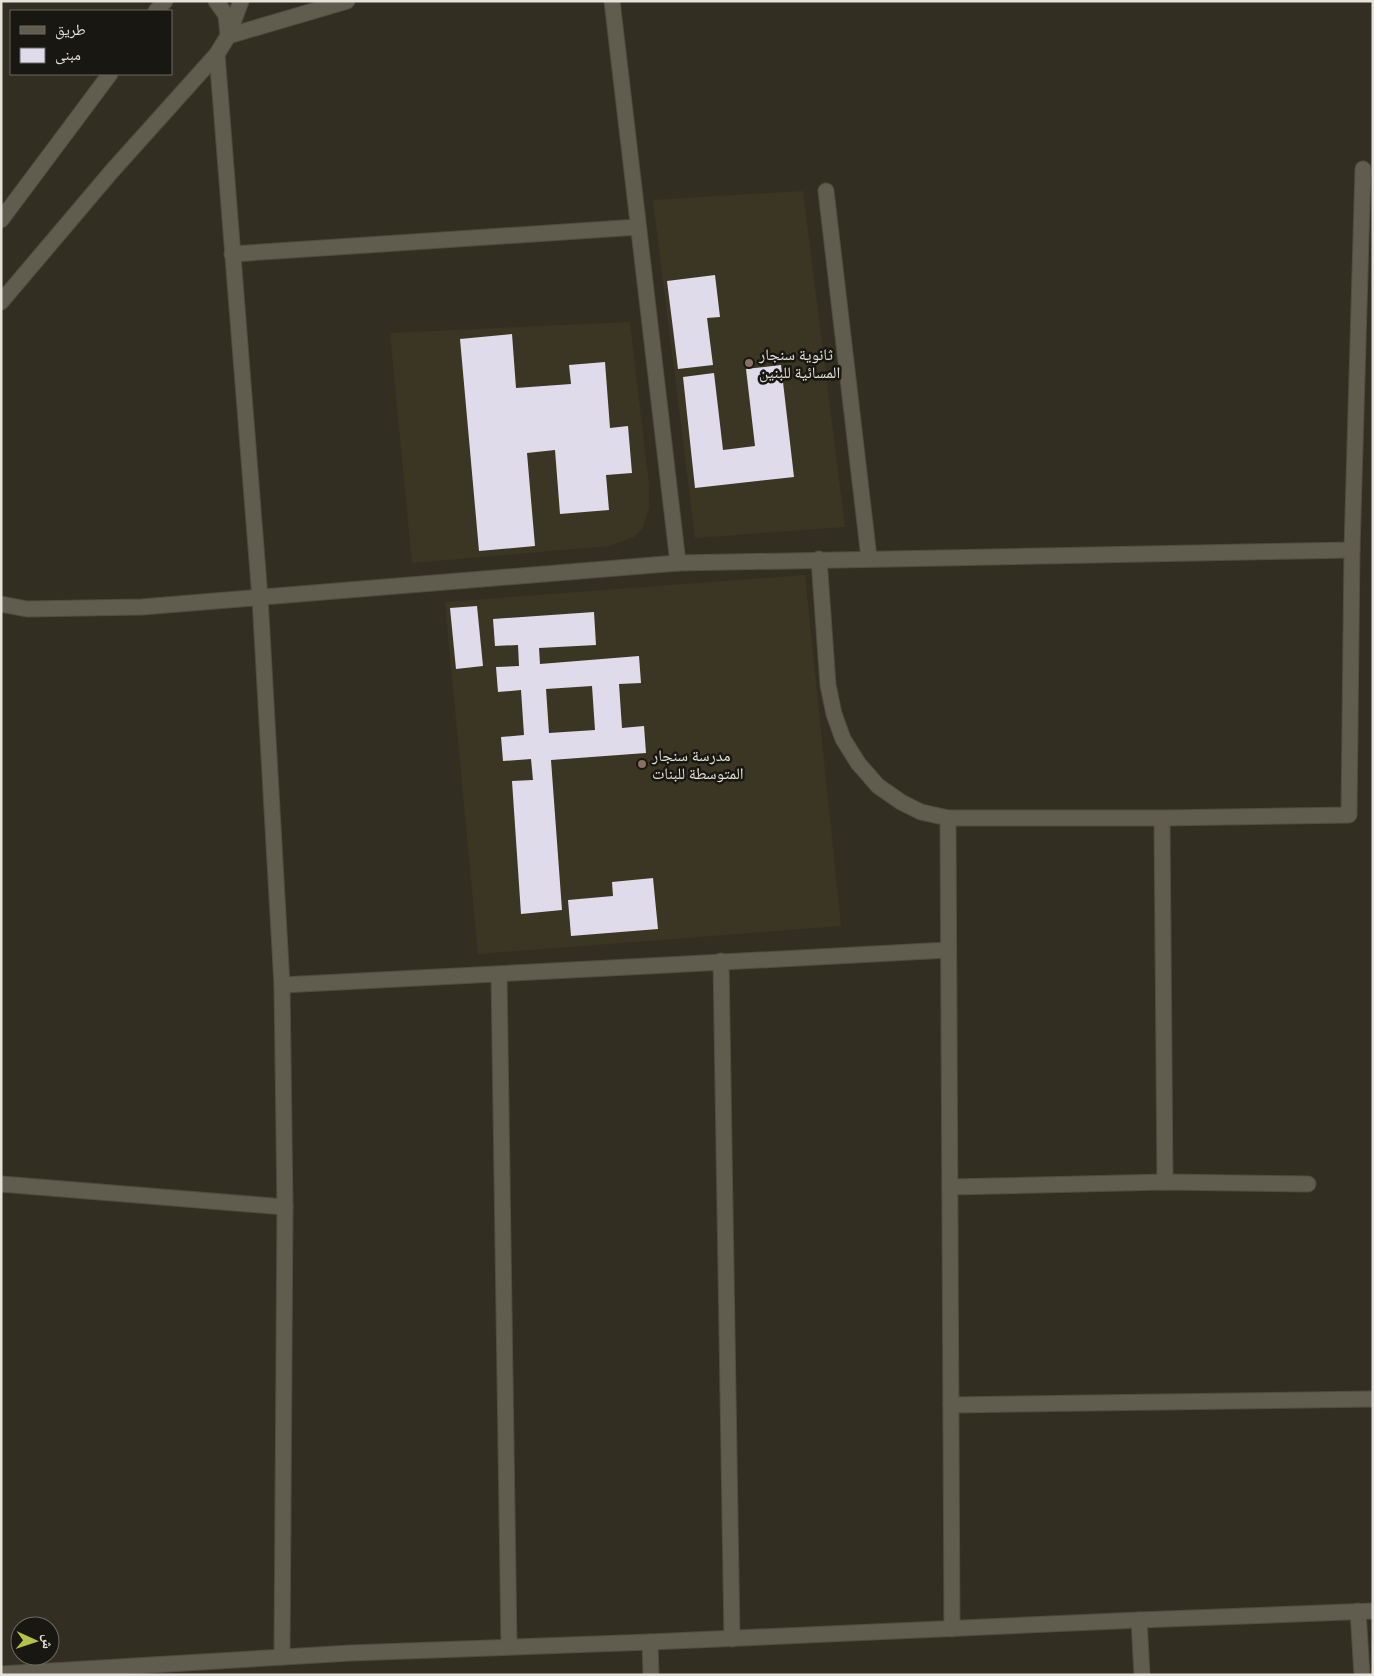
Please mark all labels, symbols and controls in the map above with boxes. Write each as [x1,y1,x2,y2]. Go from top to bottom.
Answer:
legend [10,10,172,75]
text: طريق [55,21,86,40]
text: مبنى [55,46,81,65]
place label: ثانوية سنجار المسائية للبنين [758,345,840,383]
marker: ثانوية سنجار المسائية للبنين [743,357,755,369]
place label: مدرسة سنجار المتوسطة للبنات [651,746,744,783]
marker: مدرسة سنجار المتوسطة للبنات [636,758,648,770]
north arrow [10,1616,60,1666]
text: ش [39,1634,56,1650]

